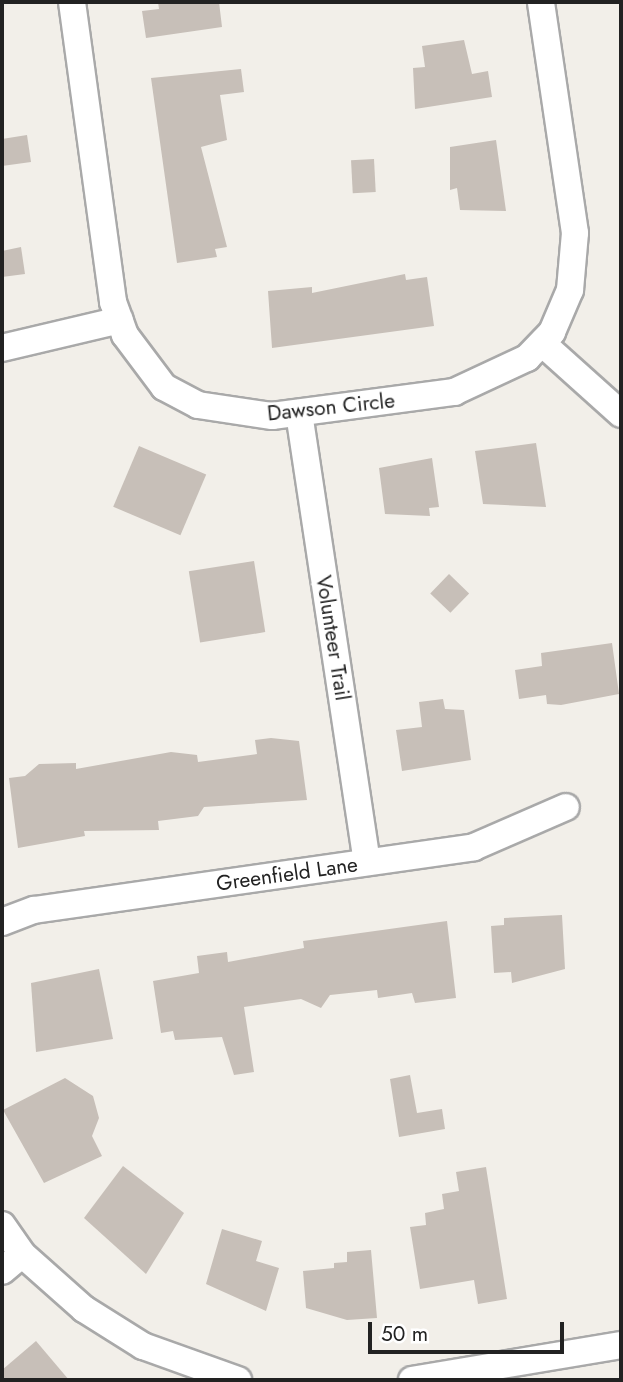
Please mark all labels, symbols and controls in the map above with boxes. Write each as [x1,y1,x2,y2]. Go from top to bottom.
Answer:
street label: Dawson Circle [266,388,396,426]
street label: Volunteer Trail [311,574,355,702]
street label: Greenfield Lane [215,852,359,896]
scale bar [371,1308,567,1352]
text: 50 m [381,1319,428,1349]

